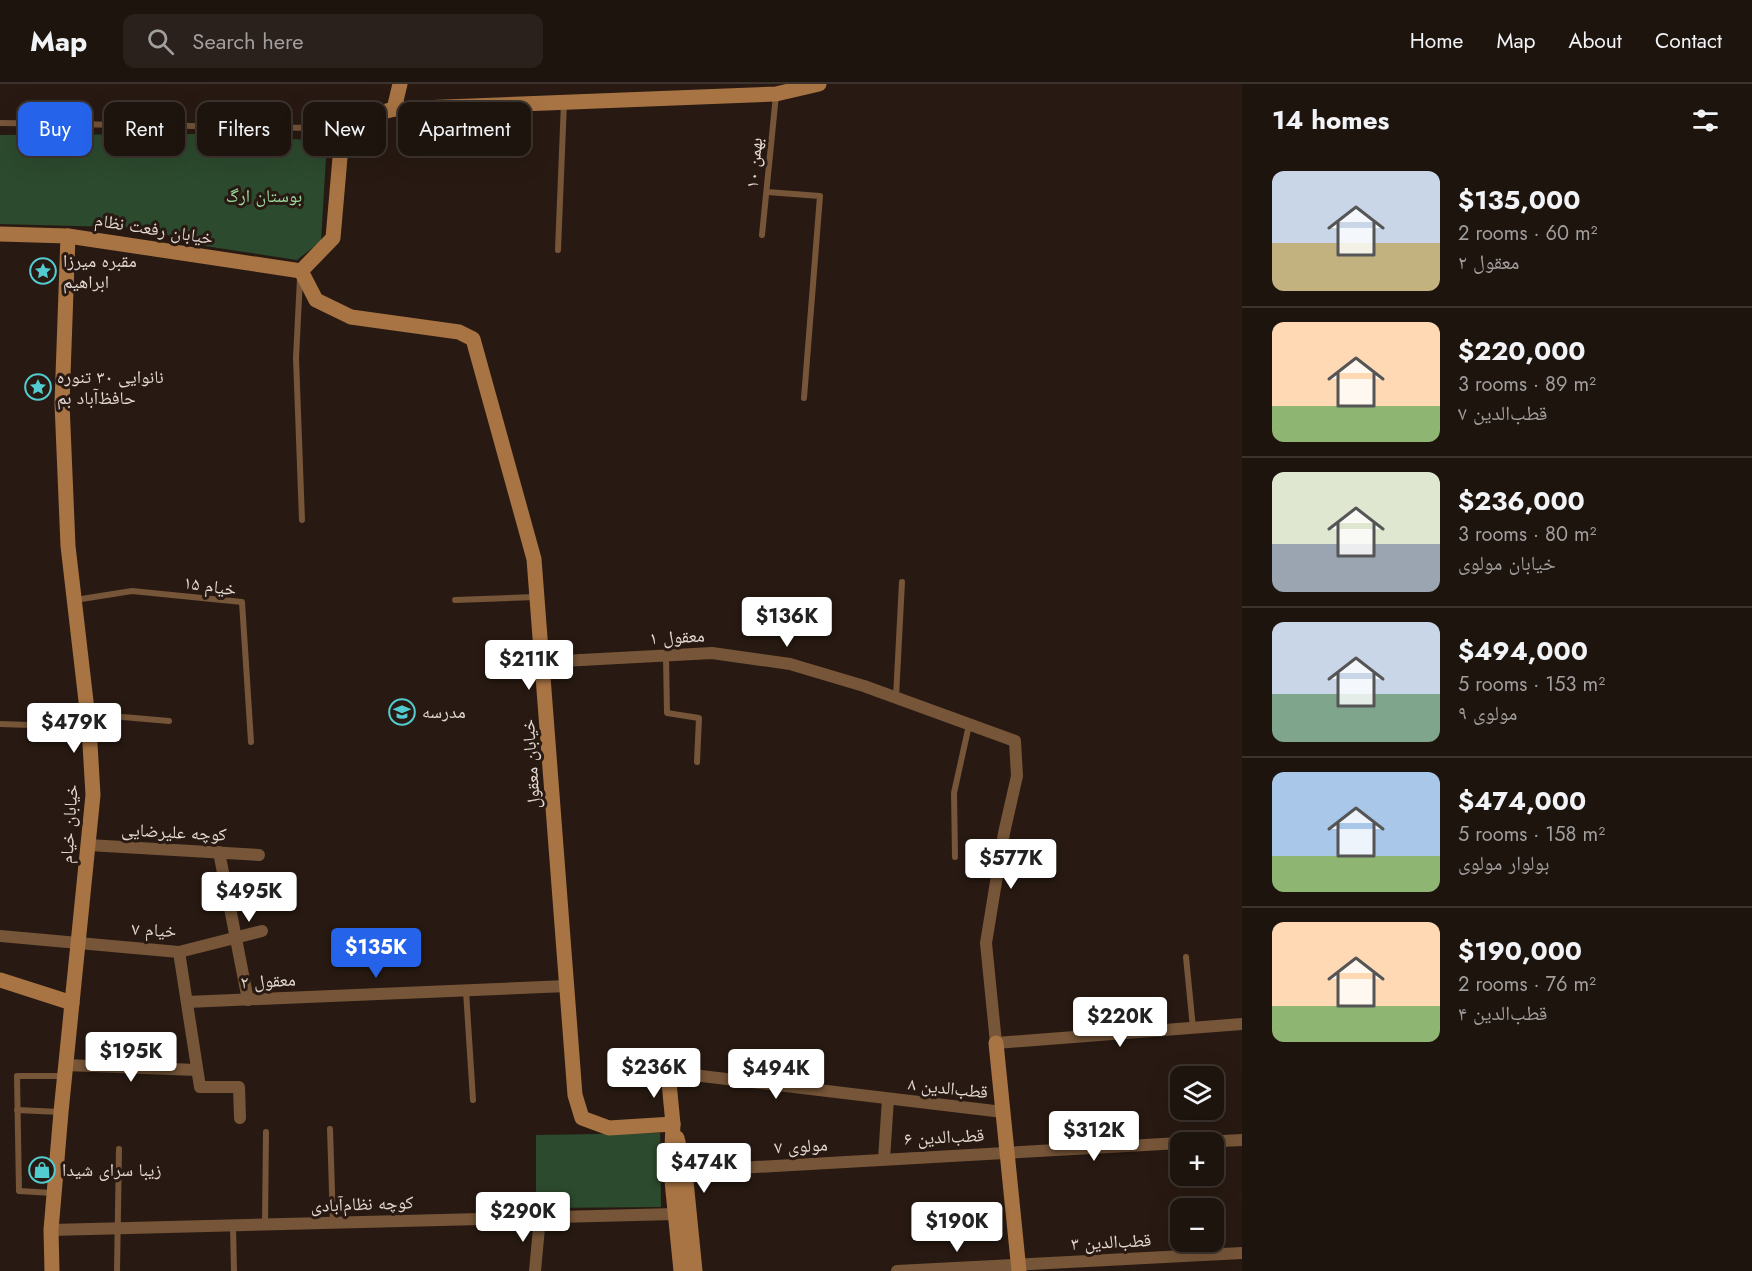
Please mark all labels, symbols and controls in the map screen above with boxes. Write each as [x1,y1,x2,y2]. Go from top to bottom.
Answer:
search box [123,14,543,68]
text: Map [30,21,87,62]
icon: search [144,25,177,58]
text: Search here [192,25,304,57]
text: Home [1410,26,1463,56]
text: Map [1496,26,1536,56]
text: About [1569,26,1622,56]
text: Contact [1655,26,1722,56]
text: 14 homes [1272,101,1389,139]
chip: Buy [18,102,92,156]
chip: Rent [104,102,185,156]
chip: Filters [197,102,291,156]
chip: New [303,102,386,156]
chip: Apartment [398,102,531,156]
icon: filters [1689,104,1722,137]
street label: بهمن ۱۰ [739,136,769,190]
text: $135,000 [1458,181,1580,219]
park label: بوستان ارگ [226,183,302,209]
icon: home [1320,195,1392,267]
street label: خیابان رفعت نظام [93,207,215,251]
text: 2 rooms · 60 m² [1458,219,1597,248]
place label: مقبره میرزا ابراهیم [63,248,137,295]
text: معقول ۲ [1458,248,1519,277]
place icon: مقبره میرزا ابراهیم [28,256,58,286]
text: $220,000 [1458,332,1586,370]
icon: home [1320,346,1392,418]
place label: نانوایی ۳۰ تنوره حافظ‌آباد بم [57,364,164,411]
text: 3 rooms · 89 m² [1458,370,1596,399]
place icon: نانوایی ۳۰ تنوره حافظ‌آباد بم [23,372,53,402]
text: قطب‌الدین ۷ [1458,399,1547,428]
text: $236,000 [1458,482,1585,520]
icon: home [1320,496,1392,568]
text: 3 rooms · 80 m² [1458,520,1596,549]
text: خیابان مولوی [1458,549,1556,578]
street label: خیام ۱۵ [182,569,238,603]
pin: $136K [745,597,829,648]
text: $136K [756,602,818,631]
street label: معقول ۱ [649,623,705,651]
text: $494,000 [1458,632,1588,670]
pin: $211K [487,640,571,691]
text: $211K [499,645,559,674]
icon: home [1320,646,1392,718]
text: 5 rooms · 153 m² [1458,670,1605,699]
school or university icon: مدرسه [387,697,417,727]
place label: مدرسه [422,699,466,725]
text: مولوی ۹ [1458,699,1517,728]
pin: $479K [32,703,116,754]
text: $479K [41,708,107,737]
street label: خیابان معقول [515,718,547,810]
text: $474,000 [1458,782,1586,820]
street label: خیابان خیام [53,784,85,864]
icon: home [1320,796,1392,868]
street label: کوچه علیرضایی [121,816,228,848]
text: 5 rooms · 158 m² [1458,820,1605,849]
pin: $577K [969,839,1053,890]
text: $577K [979,844,1043,873]
text: بولوار مولوی [1458,849,1549,878]
pin: $495K [207,872,291,923]
text: $495K [216,877,282,906]
street label: خیام ۷ [131,916,177,944]
pin: $135K [334,928,418,979]
text: $190,000 [1458,932,1582,970]
text: $135K [345,933,407,962]
icon: home [1320,946,1392,1018]
street label: معقول ۲ [240,967,296,995]
text: 2 rooms · 76 m² [1458,970,1596,999]
pin: $220K [1078,997,1162,1048]
text: قطب‌الدین ۴ [1458,999,1547,1028]
text: $220K [1087,1002,1153,1031]
pin: $195K [89,1032,173,1083]
text: $195K [100,1037,162,1066]
pin: $236K [612,1048,696,1099]
pin: $494K [734,1049,818,1100]
text: $236K [621,1053,687,1082]
text: $494K [742,1054,810,1083]
map controls [1170,1066,1224,1252]
button: layers [1170,1066,1224,1120]
street label: قطب‌الدین ۸ [907,1071,989,1105]
pin: $312K [1052,1111,1136,1162]
text: $312K [1063,1116,1125,1145]
street label: قطب‌الدین ۶ [903,1122,985,1152]
street label: مولوی ۷ [774,1132,828,1160]
button: + [1170,1132,1224,1186]
pin: $474K [662,1143,746,1194]
text: $474K [671,1148,737,1177]
shop icon: زیبا سرای شیدا [27,1155,57,1185]
place label: زیبا سرای شیدا [62,1157,161,1183]
street label: کوچه نظام‌آبادی [310,1189,414,1219]
pin: $290K [481,1192,565,1243]
text: $290K [490,1197,556,1226]
button: − [1170,1198,1224,1252]
pin: $190K [915,1202,999,1253]
text: $190K [925,1207,989,1236]
street label: قطب‌الدین ۳ [1070,1227,1152,1257]

